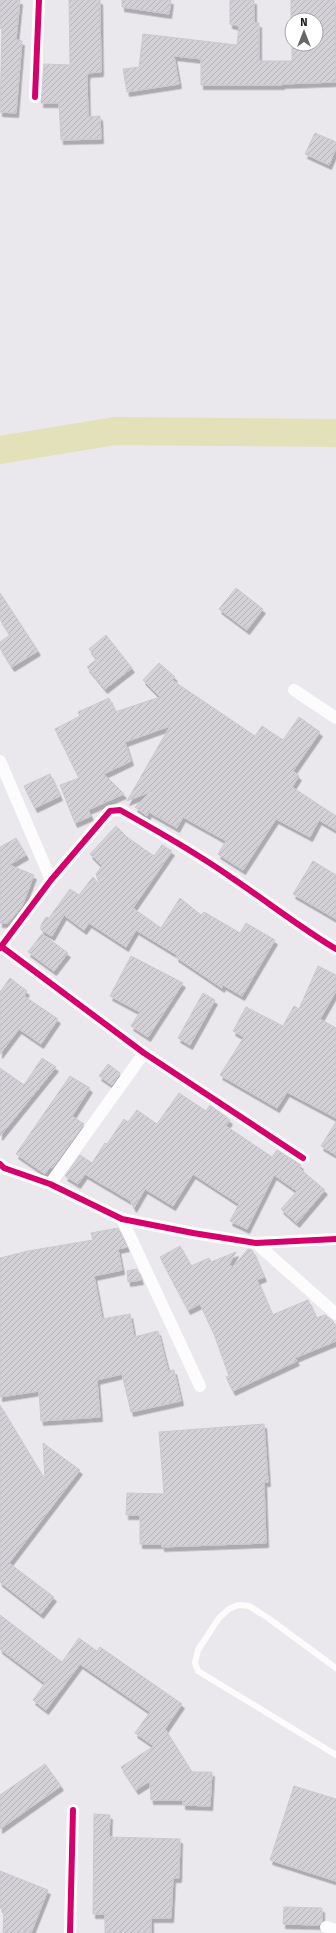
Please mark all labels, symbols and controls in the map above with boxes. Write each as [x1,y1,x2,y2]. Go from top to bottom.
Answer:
north arrow [284,12,324,52]
text: N [300,16,308,29]

